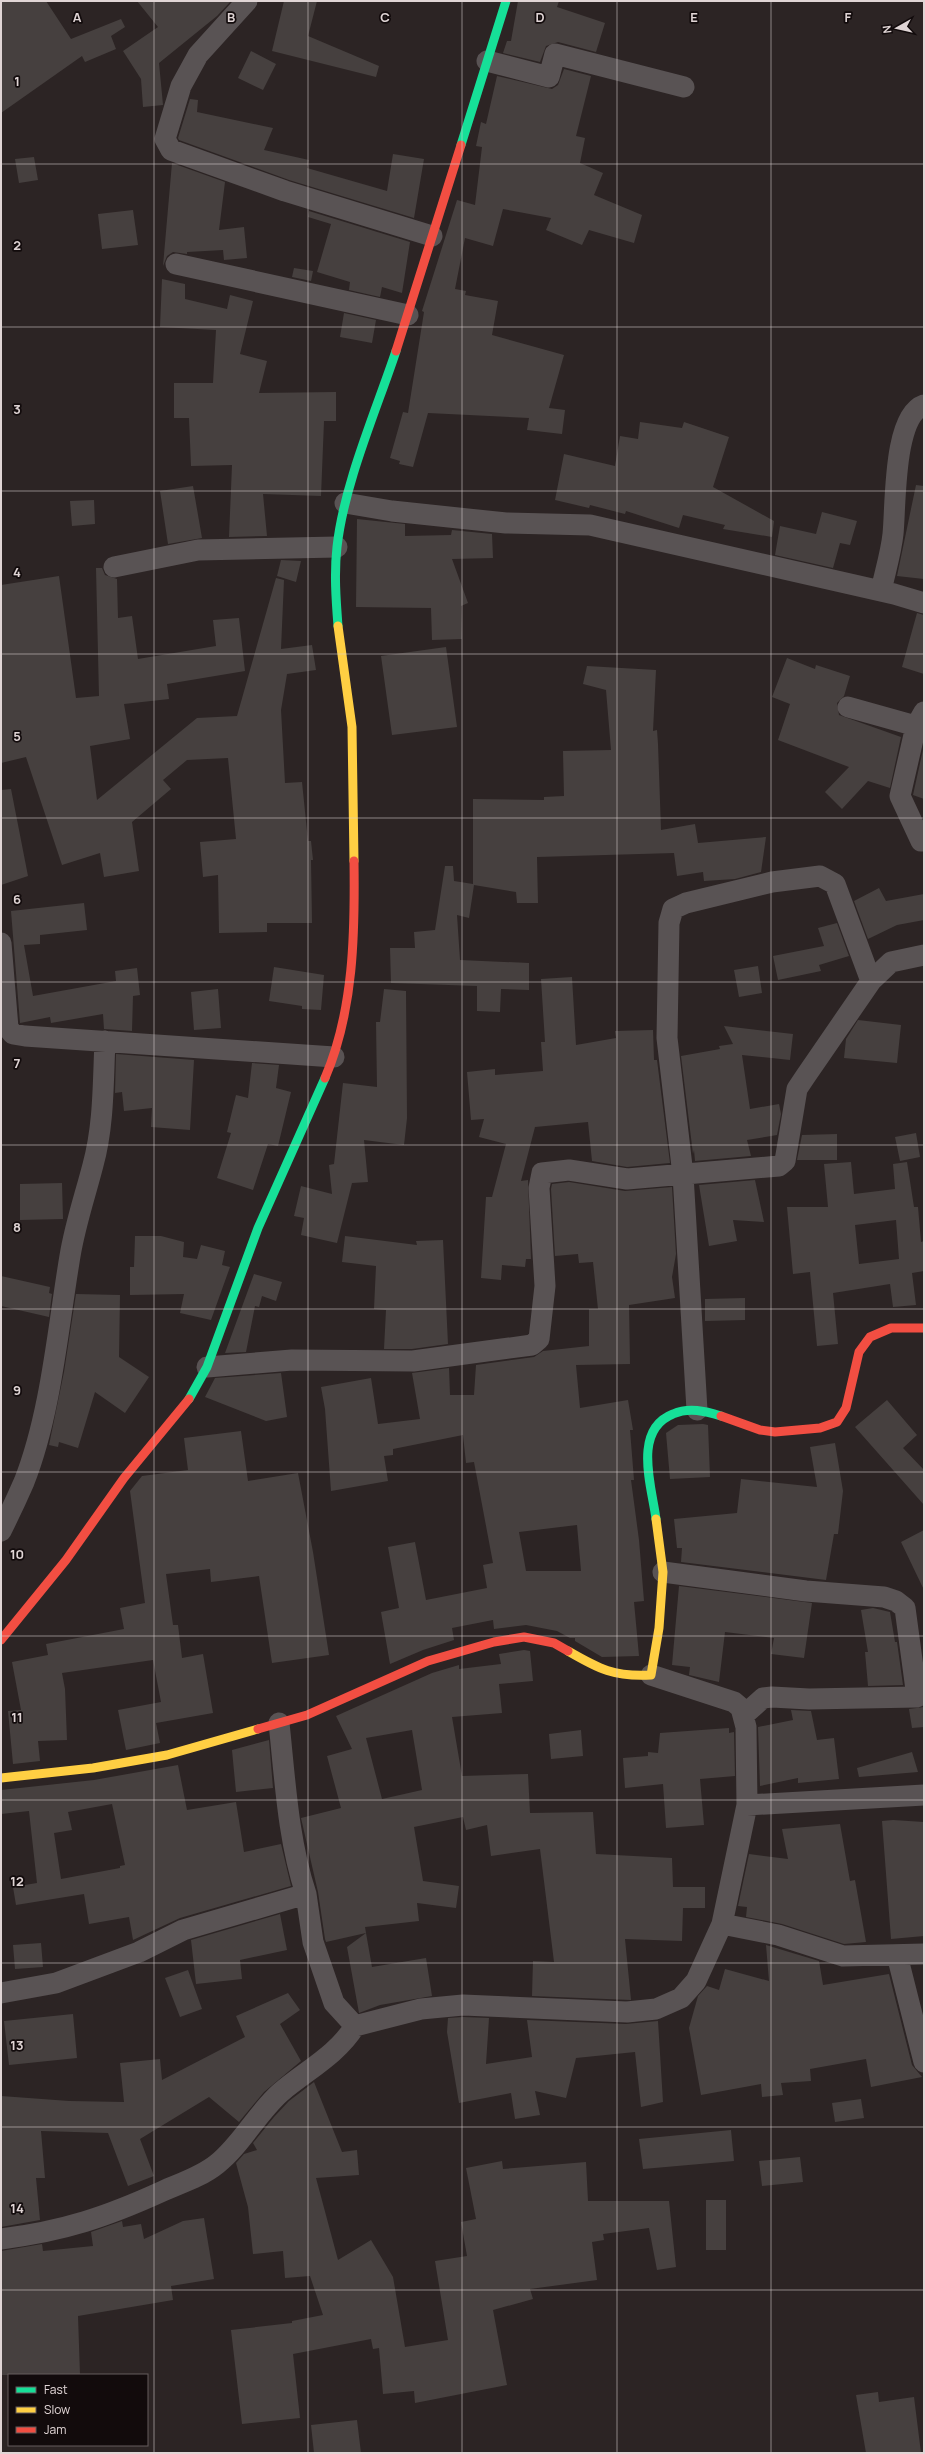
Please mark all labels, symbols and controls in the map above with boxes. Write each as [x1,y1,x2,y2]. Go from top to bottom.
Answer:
text: A [73,8,82,26]
text: B [227,8,235,26]
text: C [380,8,390,26]
text: D [535,8,545,26]
text: E [690,8,698,26]
text: F [845,8,852,26]
north arrow [877,8,917,48]
text: N [879,24,895,34]
text: 1 [14,72,20,90]
text: 2 [13,236,21,254]
text: 3 [13,400,21,418]
text: 4 [13,563,21,581]
text: 5 [13,727,21,745]
text: 6 [13,890,21,908]
text: 7 [14,1054,21,1072]
text: 8 [13,1218,21,1236]
text: 9 [13,1381,21,1399]
text: 10 [10,1545,24,1563]
text: 11 [11,1708,23,1726]
text: 12 [10,1872,24,1890]
text: 13 [10,2036,24,2054]
text: 14 [10,2199,24,2217]
legend [8,2374,148,2446]
text: Fast [44,2381,68,2398]
text: Slow [44,2401,70,2418]
text: Jam [44,2421,66,2438]

